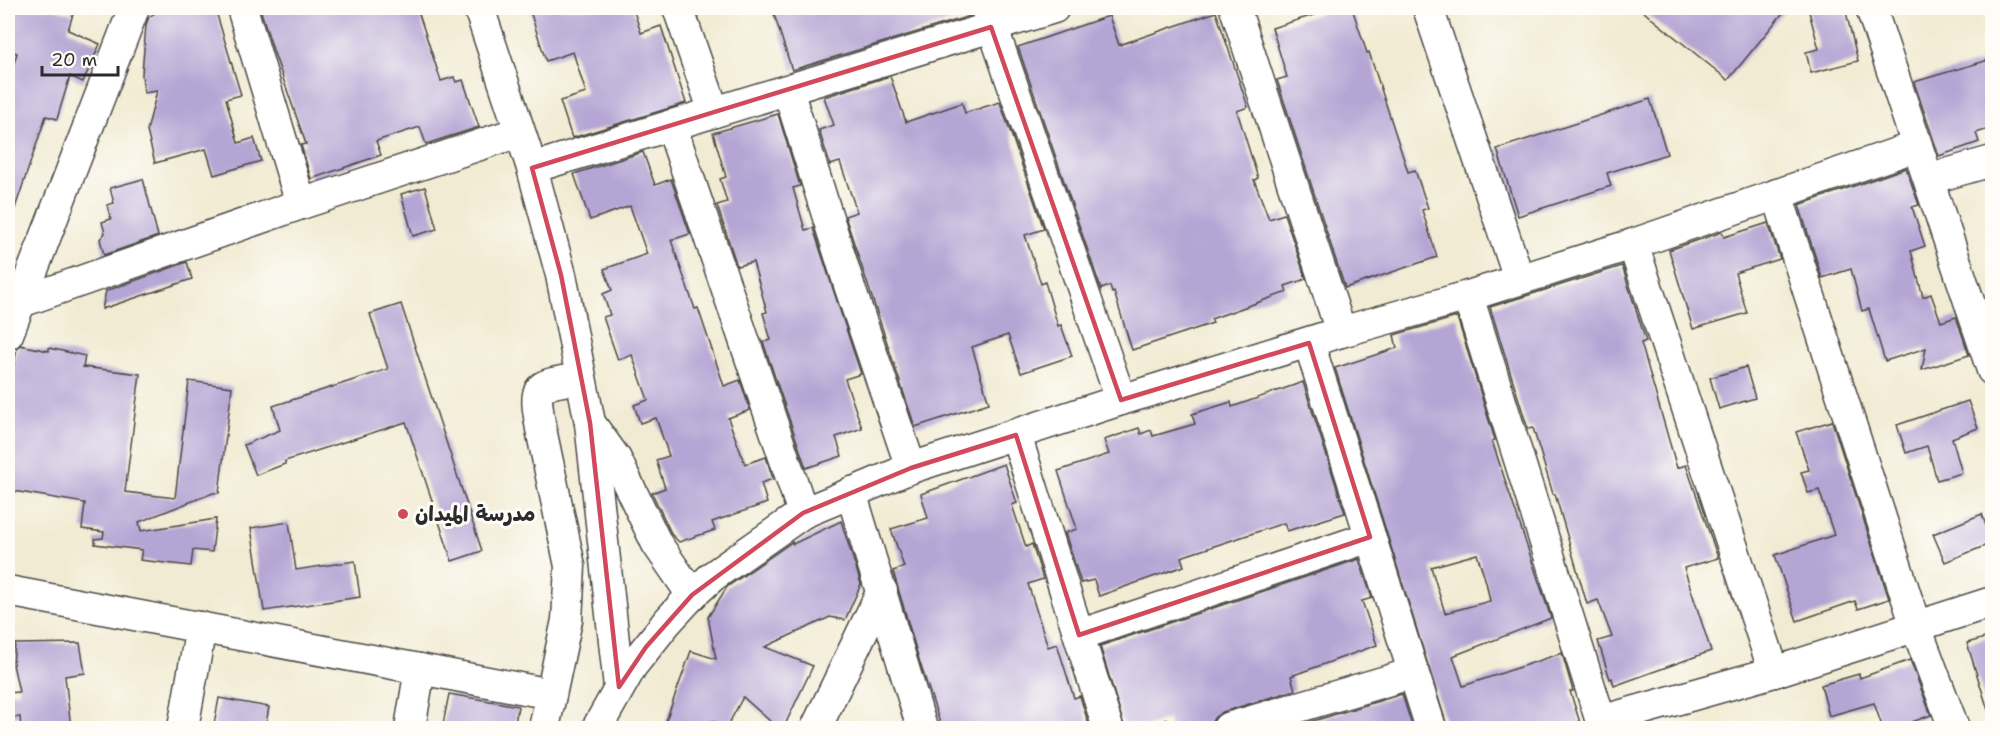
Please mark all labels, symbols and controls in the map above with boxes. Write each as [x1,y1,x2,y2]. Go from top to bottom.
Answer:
scale bar [42,39,118,77]
text: 20 m [51,48,97,72]
place label: مدرسة الميدان [415,500,535,528]
marker: مدرسة الميدان [396,507,410,521]

